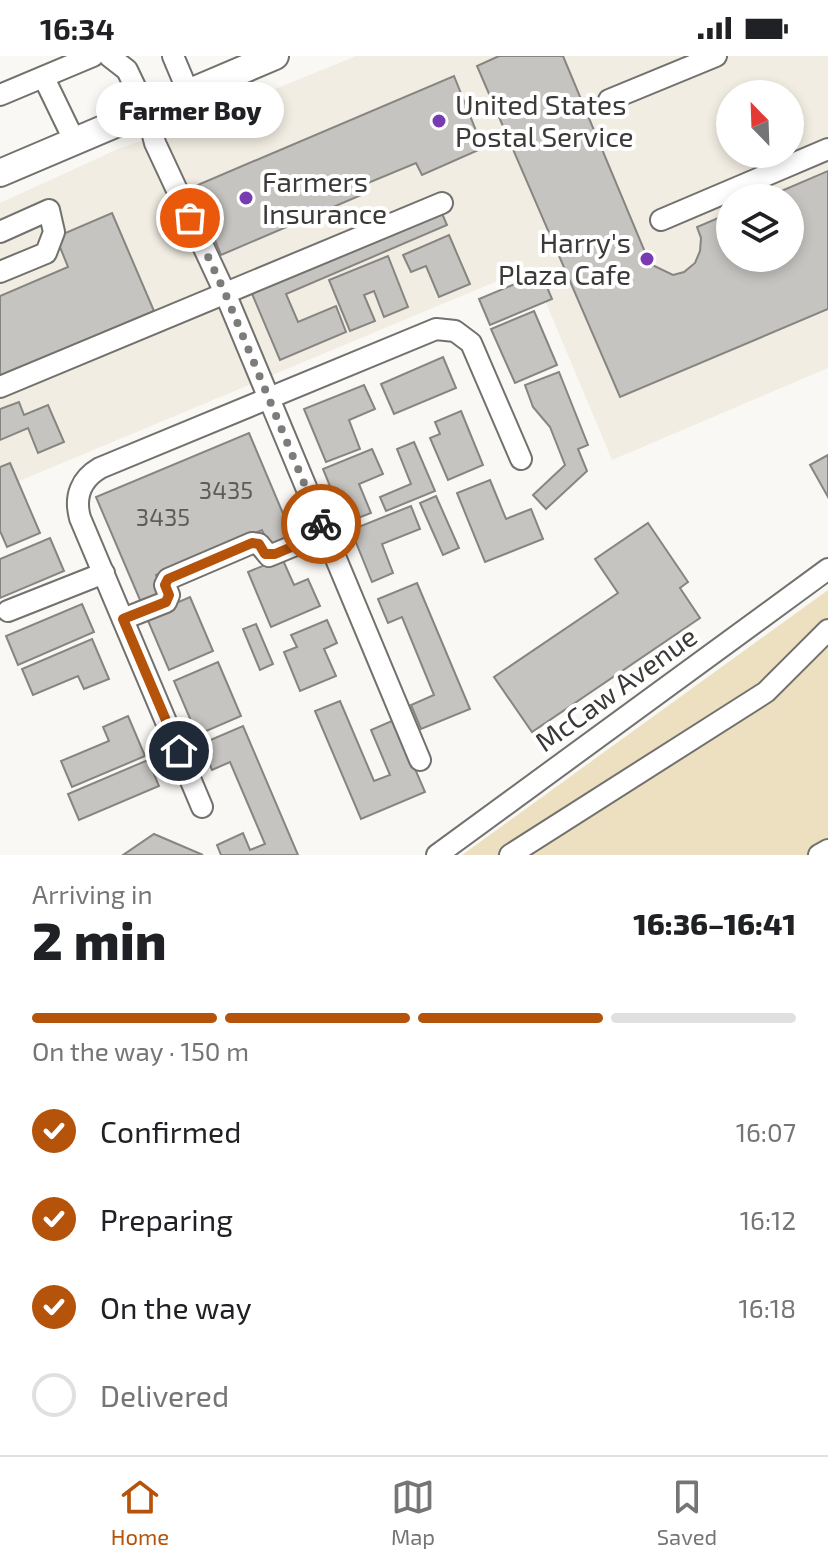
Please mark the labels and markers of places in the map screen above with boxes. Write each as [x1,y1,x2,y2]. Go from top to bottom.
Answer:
callout: Farmer Boy [96,82,284,138]
place label: United States Postal Service [455,87,634,153]
marker: United States Postal Service [430,112,448,130]
place label: Farmers Insurance [262,164,387,230]
pin [156,184,224,252]
marker: Farmers Insurance [237,189,255,207]
place label: Harry's Plaza Cafe [498,225,631,291]
marker: Harry's Plaza Cafe [638,250,656,268]
pin [145,717,213,785]

